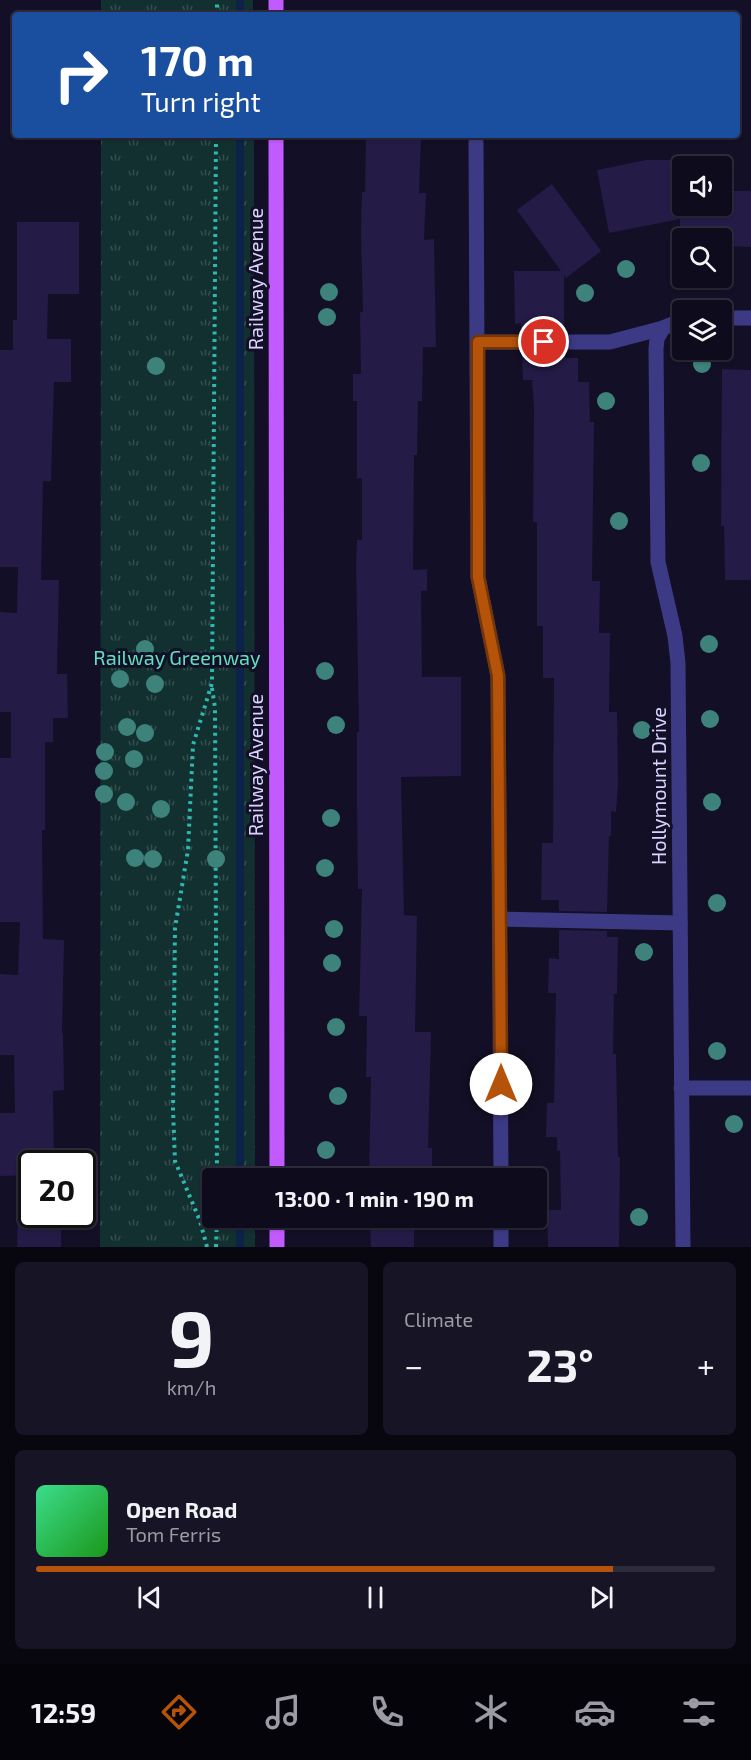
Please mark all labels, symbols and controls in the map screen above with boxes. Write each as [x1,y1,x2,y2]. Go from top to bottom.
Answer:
text: 170 m [141,34,254,84]
icon: right [42,36,120,114]
text: Turn right [141,85,261,117]
map controls [672,156,732,360]
button: sound [672,156,732,216]
street label: Railway Avenue [243,208,267,350]
button: search [672,228,732,288]
button: layers [672,300,732,360]
pin [518,316,569,367]
icon: arrive [527,325,560,358]
park label: Railway Greenway [93,645,261,669]
street label: Railway Avenue [243,694,267,836]
street label: Hollymount Drive [646,707,670,865]
position arrow [469,1052,533,1116]
speed limit sign: 20 [18,1150,96,1228]
text: 13:00 · 1 min · 190 m [275,1185,474,1211]
text: 9 [168,1289,215,1383]
text: Climate [404,1307,473,1331]
text: 23° [526,1337,594,1391]
text: − [404,1345,423,1385]
text: + [697,1345,715,1385]
text: km/h [167,1375,216,1399]
text: Open Road [126,1496,238,1522]
text: Tom Ferris [126,1522,221,1546]
icon: previous [133,1581,166,1614]
icon: pause [359,1581,392,1614]
icon: next [585,1581,618,1614]
icon: directions [158,1691,200,1733]
icon: music [262,1691,304,1733]
icon: phone [366,1691,408,1733]
icon: climate [470,1691,512,1733]
icon: car [574,1691,616,1733]
icon: filters [678,1691,720,1733]
text: 12:59 [31,1696,96,1728]

